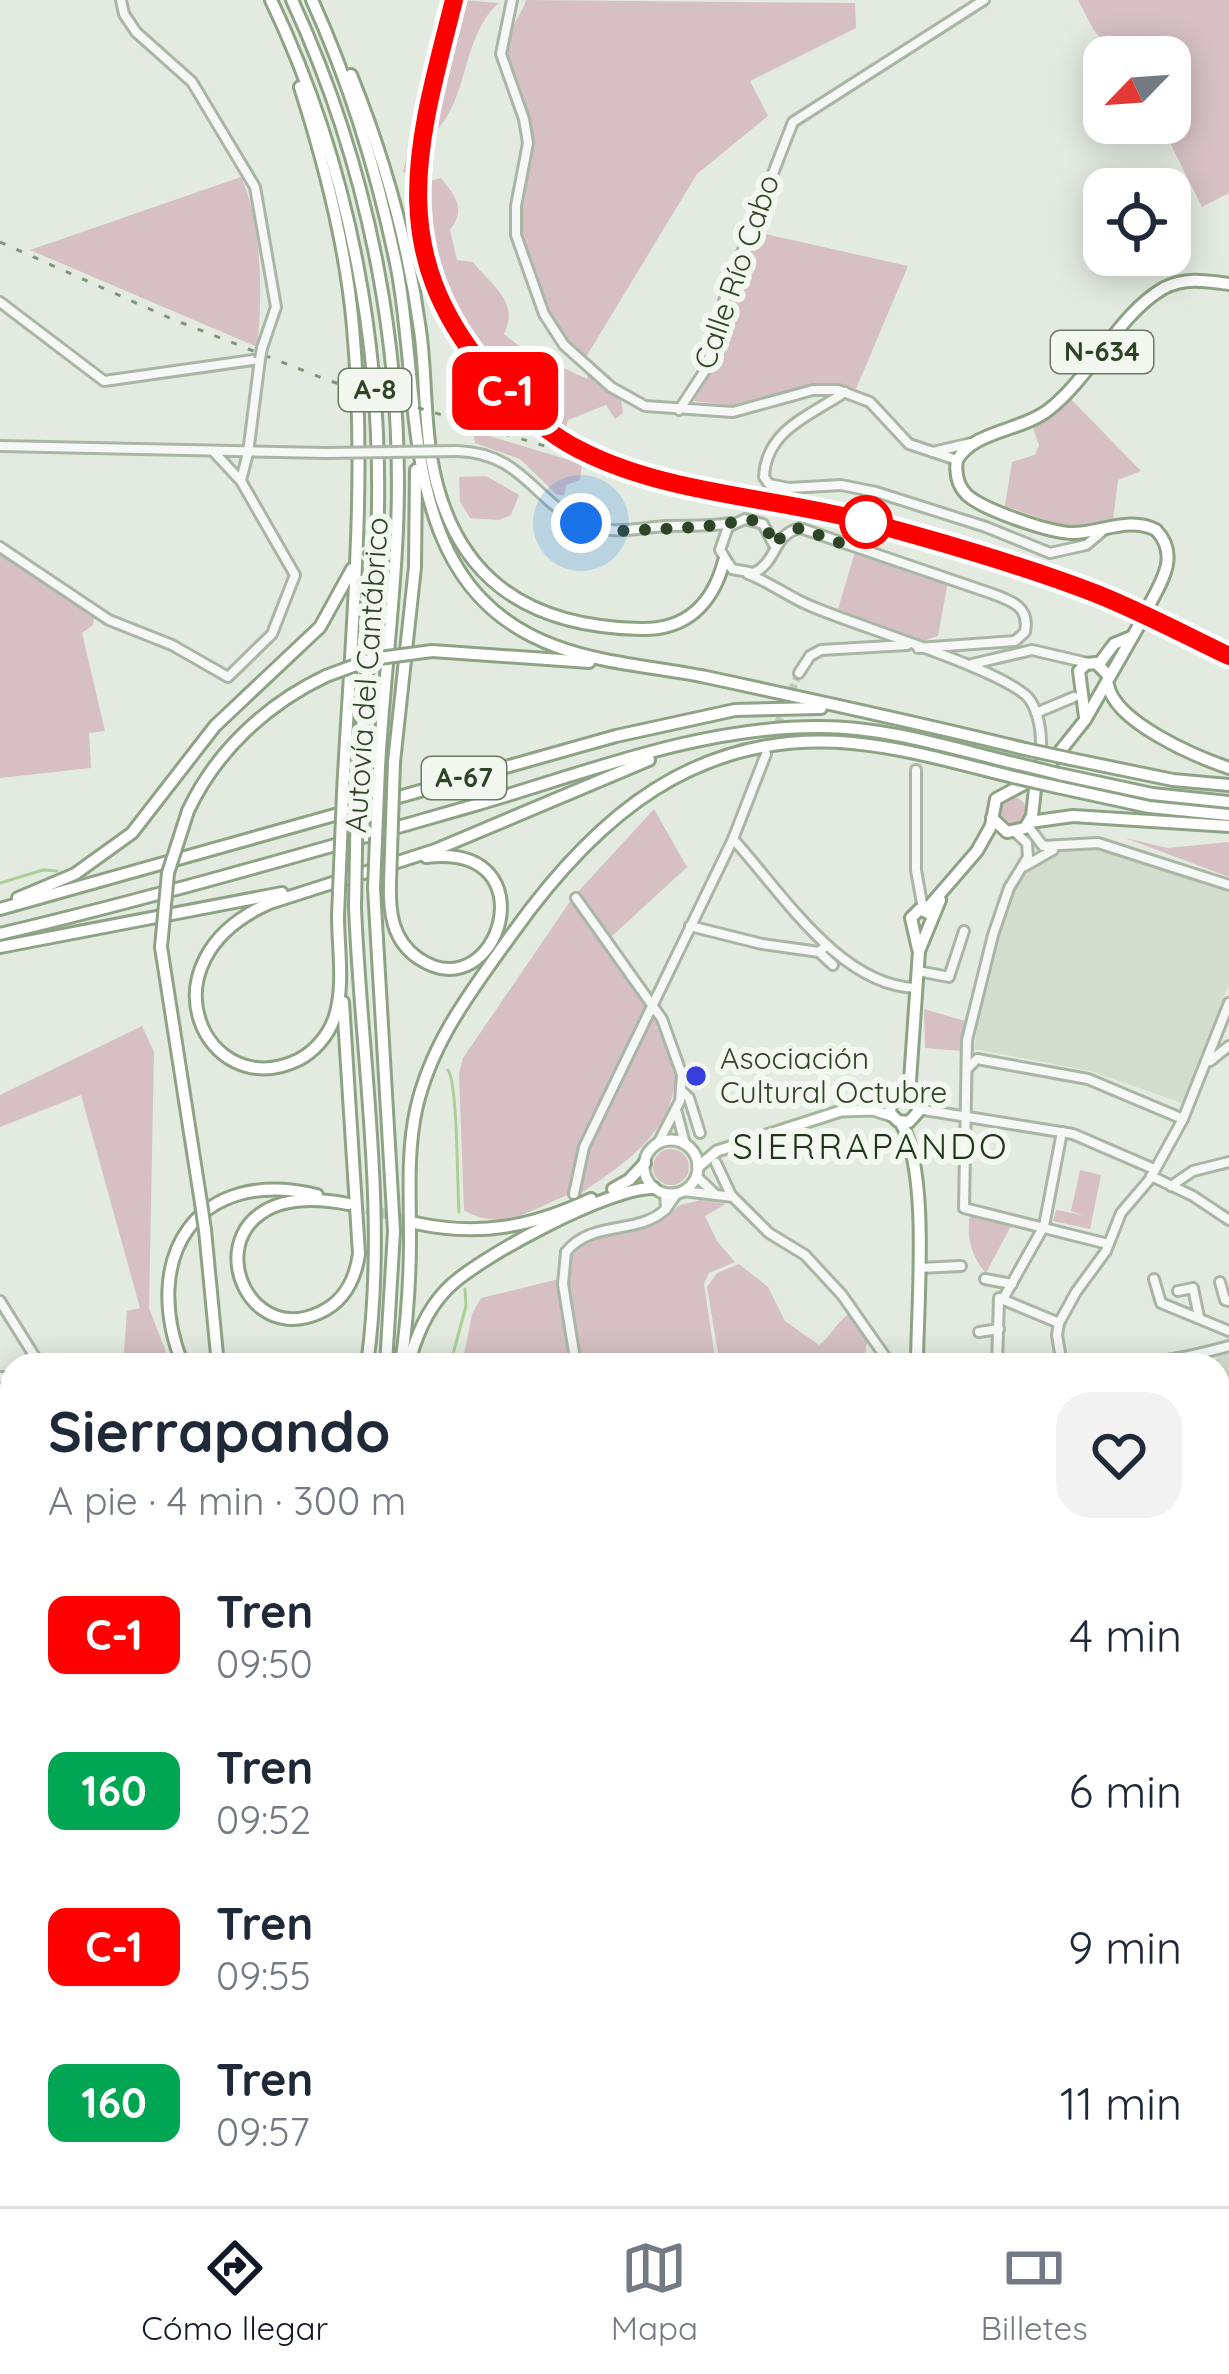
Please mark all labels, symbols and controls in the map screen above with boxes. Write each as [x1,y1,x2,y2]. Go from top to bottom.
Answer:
north arrow [1083,36,1191,144]
map controls [1083,36,1191,276]
button: locate [1083,168,1191,276]
street label: Calle Río Cabo [685,169,787,374]
road number: N-634 [1051,331,1153,373]
line badge: C-1 [436,352,574,430]
text: C-1 [476,364,534,417]
road number: A-8 [339,369,411,411]
your location [551,493,611,553]
unlabelled marker [841,497,891,547]
street label: Autovía del Cantábrico [336,516,396,834]
road number: A-67 [422,757,506,799]
place label: Asociación Cultural Octubre [720,1039,947,1111]
marker: Asociación Cultural Octubre [683,1063,709,1089]
district label: SIERRAPANDO [732,1123,1010,1168]
button: heart [1056,1392,1182,1518]
text: Sierrapando [48,1395,391,1466]
text: A pie · 4 min · 300 m [48,1476,406,1525]
text: Tren [216,1583,313,1639]
text: 4 min [1069,1607,1182,1663]
text: C-1 [85,1608,143,1661]
text: 09:50 [216,1639,313,1688]
text: Tren [216,1739,313,1795]
text: 6 min [1069,1763,1182,1819]
text: 160 [81,1764,147,1817]
text: 09:52 [216,1795,311,1844]
text: Tren [216,1895,313,1951]
text: 9 min [1068,1919,1182,1975]
text: C-1 [85,1920,143,1973]
text: 09:55 [216,1951,311,2000]
text: Tren [216,2051,313,2107]
text: 11 min [1060,2075,1182,2131]
text: 160 [81,2076,147,2129]
text: 09:57 [216,2107,310,2156]
tab: Cómo llegar [141,2235,328,2348]
tab: Mapa [611,2235,698,2348]
tab: Billetes [981,2235,1088,2348]

